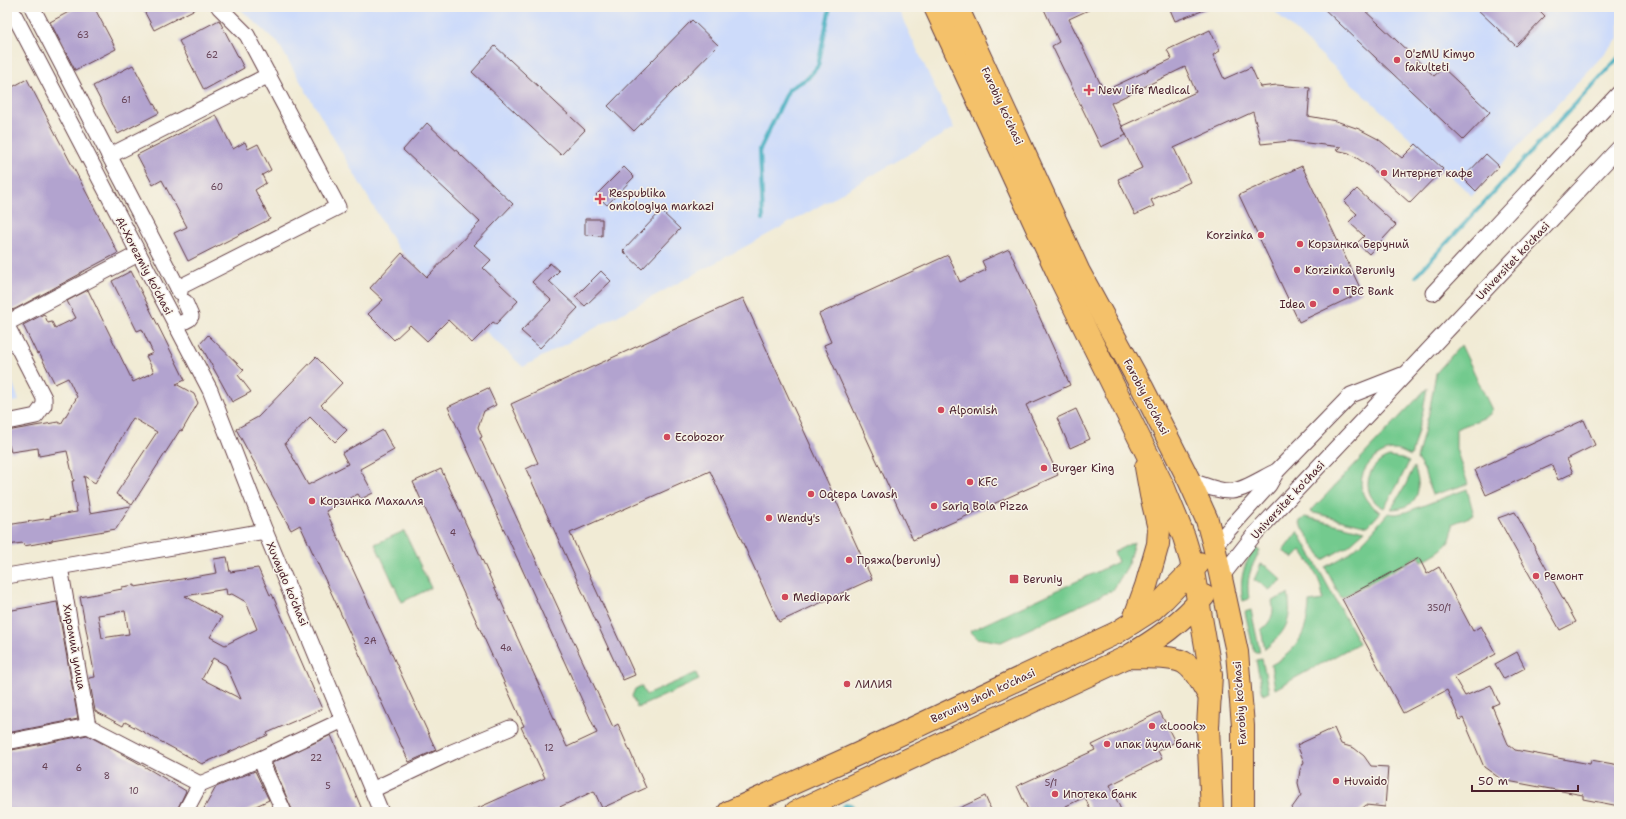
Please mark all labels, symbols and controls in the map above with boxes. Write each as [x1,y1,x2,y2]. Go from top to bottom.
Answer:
house number: 63 [77,29,89,41]
place label: O'zMU Kimyo fakulteti [1405,47,1475,75]
house number: 62 [206,49,218,61]
marker: O'zMU Kimyo fakulteti [1392,55,1402,65]
street label: Farobiy ko'chasi [977,65,1027,147]
place label: New Life Medical [1098,83,1191,98]
marker: New Life Medical [1083,84,1095,96]
house number: 61 [121,94,131,106]
place label: Интернет кафе [1392,166,1473,181]
marker: Интернет кафе [1379,168,1389,178]
house number: 60 [211,181,223,193]
place label: Respublika onkologiya markazi [609,186,714,214]
marker: Respublika onkologiya markazi [594,193,606,205]
street label: Al-Xorezmiy ko'chasi [112,214,176,318]
street label: Universitet ko'chasi [1473,219,1553,303]
place label: Korzinka [1206,228,1253,243]
marker: Korzinka [1256,230,1266,240]
place label: Корзинка Беруний [1308,237,1409,252]
marker: Корзинка Беруний [1295,239,1305,249]
place label: Korzinka Beruniy [1305,263,1395,278]
marker: Korzinka Beruniy [1292,265,1302,275]
place label: TBC Bank [1344,284,1394,299]
marker: TBC Bank [1331,286,1341,296]
place label: Idea [1280,297,1305,312]
marker: Idea [1308,299,1318,309]
street label: Farobiy ko'chasi [1120,356,1172,438]
place label: Alpomish [949,403,998,418]
marker: Alpomish [936,405,946,415]
place label: Ecobozor [675,430,724,445]
marker: Ecobozor [662,432,672,442]
street label: Universitet ko'chasi [1248,458,1328,542]
place label: Burger King [1052,461,1115,476]
marker: Burger King [1039,463,1049,473]
place label: KFC [978,475,998,490]
marker: KFC [965,477,975,487]
place label: Oqtepa Lavash [819,487,898,502]
marker: Oqtepa Lavash [806,489,816,499]
place label: Корзинка Махалля [320,494,423,509]
marker: Корзинка Махалля [307,496,317,506]
place label: Sariq Bola Pizza [942,499,1028,514]
marker: Sariq Bola Pizza [929,501,939,511]
place label: Wendy's [777,511,820,526]
marker: Wendy's [764,513,774,523]
house number: 4 [450,527,456,539]
street label: Xuvaydo ko'chasi [263,540,311,628]
place label: Пряжа(beruniy) [857,553,940,568]
marker: Пряжа(beruniy) [844,555,854,565]
place label: Ремонт [1544,569,1584,584]
marker: Ремонт [1531,571,1541,581]
place label: Beruniy [1023,572,1063,587]
marker: Beruniy [1008,573,1020,585]
place label: Mediapark [793,590,850,605]
marker: Mediapark [780,592,790,602]
house number: 350/1 [1427,602,1451,614]
street label: Хиромий улица [59,603,89,691]
house number: 2А [364,635,377,647]
house number: 4а [500,642,512,654]
street label: Farobiy ko'chasi [1230,661,1250,745]
street label: Beruniy shoh ko'chasi [928,665,1038,727]
place label: ЛИЛИЯ [855,677,892,692]
marker: ЛИЛИЯ [842,679,852,689]
place label: «Loook» [1160,719,1206,734]
marker: «Loook» [1147,721,1157,731]
place label: ипак йули банк [1115,737,1201,752]
marker: ипак йули банк [1102,739,1112,749]
house number: 12 [544,742,554,754]
house number: 22 [310,752,322,764]
house number: 4 [42,761,48,773]
house number: 6 [76,762,82,774]
scale bar [1472,767,1578,793]
house number: 8 [104,770,110,782]
text: 50 m [1478,773,1508,789]
place label: Huvaido [1344,774,1388,789]
marker: Huvaido [1331,776,1341,786]
house number: 5/1 [1045,777,1057,789]
house number: 5 [325,780,331,792]
house number: 10 [129,785,139,797]
place label: Ипотека банк [1063,787,1137,802]
marker: Ипотека банк [1050,789,1060,799]

